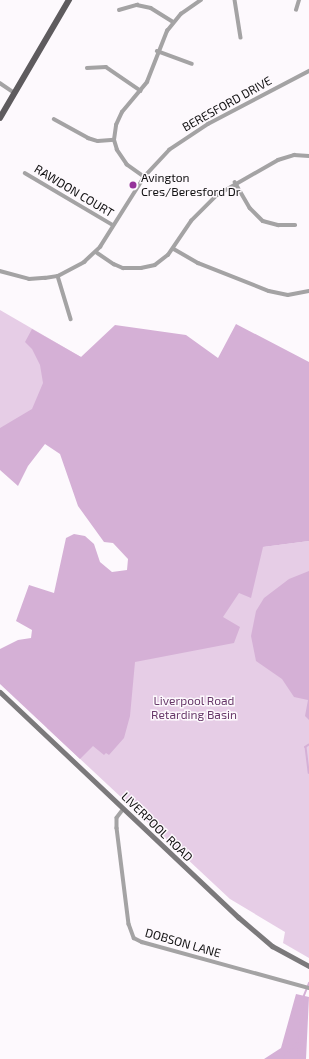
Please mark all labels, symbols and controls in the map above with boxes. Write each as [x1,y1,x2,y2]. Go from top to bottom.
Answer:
street label: BERESFORD DRIVE [180,73,274,135]
street label: RAWDON COURT [32,162,116,220]
place label: Avington Cres/Beresford Dr [141,171,241,199]
marker: Avington Cres/Beresford Dr [128,180,138,190]
park label: Liverpool Road Retarding Basin [151,694,237,722]
street label: LIVERPOOL ROAD [118,789,196,865]
street label: DOBSON LANE [143,925,223,961]

